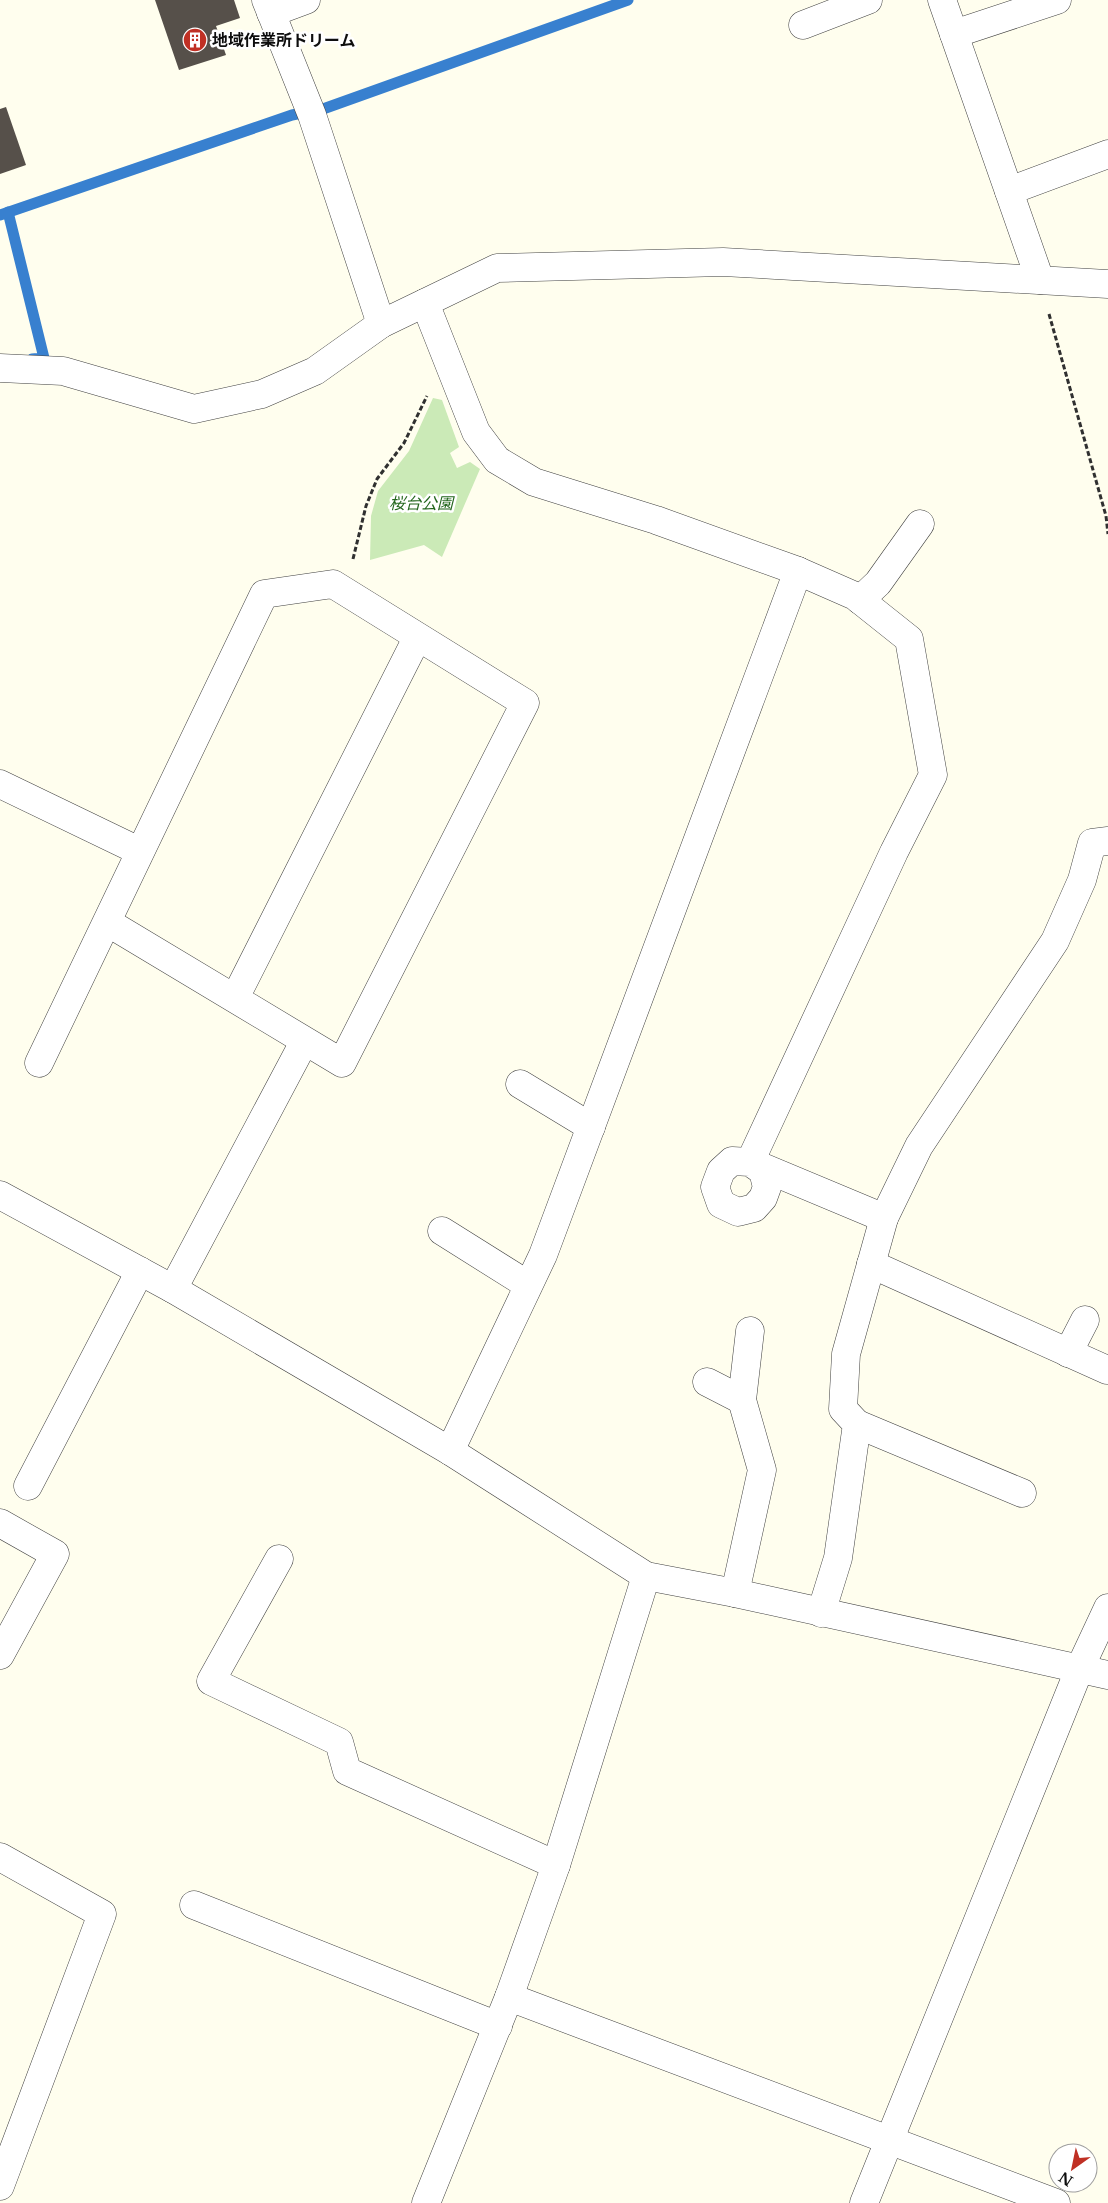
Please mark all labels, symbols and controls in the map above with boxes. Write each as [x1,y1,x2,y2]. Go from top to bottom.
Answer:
building icon: 地域作業所ドリーム [182,27,208,53]
place label: 地域作業所ドリーム [212,30,356,50]
park label: 桜台公園 [389,493,455,513]
north arrow [1048,2143,1098,2193]
text: N [1055,2168,1076,2190]

